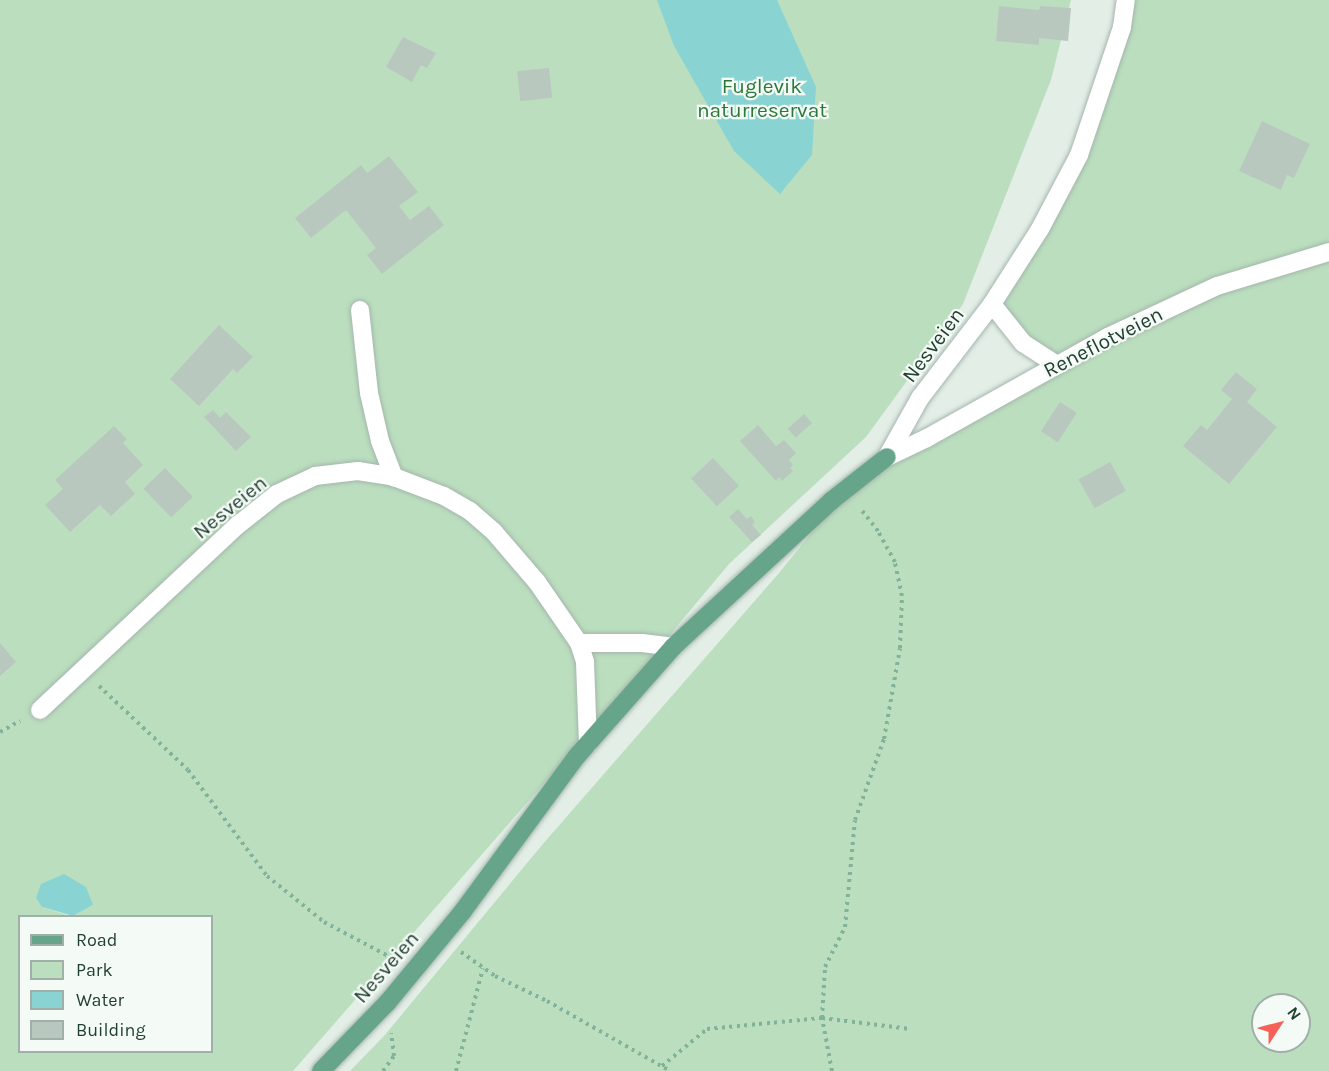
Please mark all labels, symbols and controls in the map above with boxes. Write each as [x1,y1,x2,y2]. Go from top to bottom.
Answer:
park label: Fuglevik naturreservat [697,73,827,123]
street label: Reneflotveien [1039,301,1167,383]
street label: Nesveien [897,303,969,387]
street label: Nesveien [188,470,272,544]
legend [18,915,213,1053]
street label: Nesveien [348,926,424,1008]
text: Road [76,929,117,951]
text: Park [76,959,113,981]
text: Water [76,989,124,1011]
north arrow [1251,993,1311,1053]
text: N [1283,1003,1305,1024]
text: Building [76,1019,146,1041]

